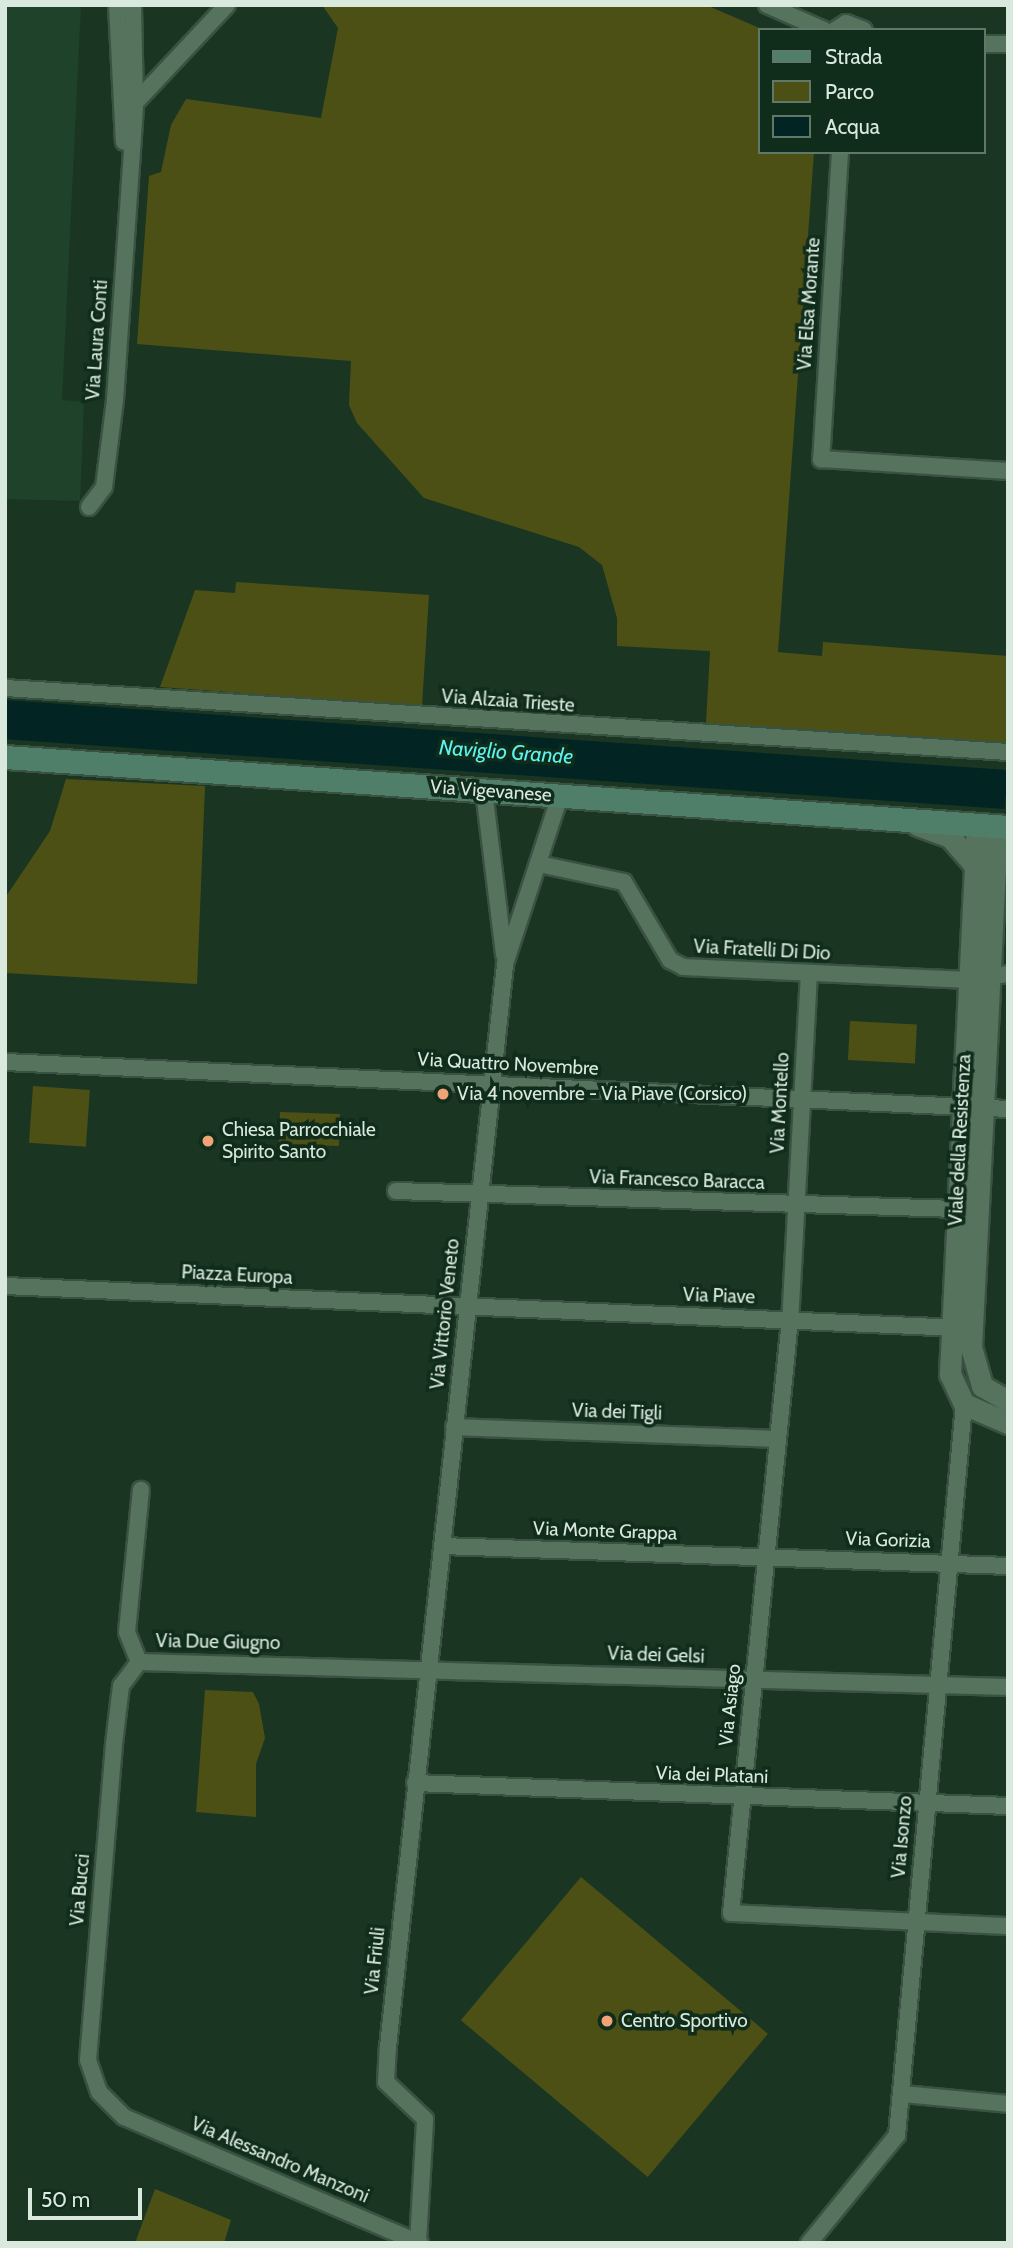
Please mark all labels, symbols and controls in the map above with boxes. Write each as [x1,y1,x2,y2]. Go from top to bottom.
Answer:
legend [758,28,985,154]
text: Strada [825,44,882,69]
text: Parco [825,79,874,104]
text: Acqua [825,114,880,139]
street label: Via Elsa Morante [793,237,825,371]
street label: Via Laura Conti [81,279,113,401]
street label: Via Alzaia Trieste [441,685,575,717]
water label: Naviglio Grande [438,735,574,769]
street label: Via Vigevanese [429,775,553,807]
street label: Via Fratelli Di Dio [693,935,831,965]
street label: Via Quattro Novembre [417,1048,599,1080]
street label: Via Montello [766,1052,794,1154]
street label: Viale della Resistenza [944,1054,976,1226]
place label: Via 4 novembre - Via Piave (Corsico) [457,1083,747,1105]
marker: Via 4 novembre - Via Piave (Corsico) [435,1086,451,1102]
place label: Chiesa Parrocchiale Spirito Santo [222,1119,376,1163]
marker: Chiesa Parrocchiale Spirito Santo [200,1133,216,1149]
street label: Via Francesco Baracca [589,1166,765,1194]
street label: Via Vittorio Veneto [426,1237,464,1391]
street label: Piazza Europa [181,1261,293,1289]
street label: Via Piave [682,1283,756,1309]
street label: Via dei Tigli [571,1399,663,1425]
street label: Via Monte Grappa [533,1517,677,1545]
street label: Via Gorizia [845,1527,931,1553]
street label: Via Due Giugno [155,1630,281,1654]
street label: Via dei Gelsi [607,1642,705,1668]
street label: Via Asiago [714,1663,746,1747]
street label: Via dei Platani [655,1762,769,1788]
street label: Via Isonzo [887,1795,917,1879]
street label: Via Bucci [65,1853,95,1927]
street label: Via Friuli [360,1926,390,1996]
place label: Centro Sportivo [621,2010,748,2032]
marker: Centro Sportivo [599,2013,615,2029]
street label: Via Alessandro Manzoni [188,2112,372,2208]
scale bar [32,2174,145,2218]
text: 50 m [41,2187,90,2212]

